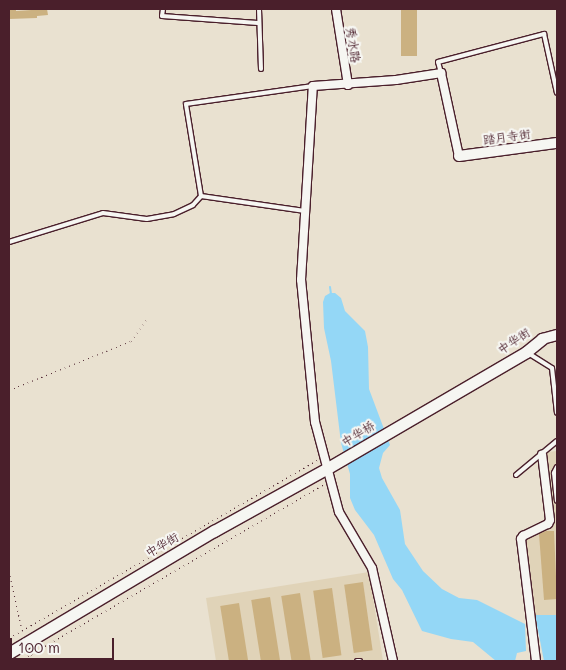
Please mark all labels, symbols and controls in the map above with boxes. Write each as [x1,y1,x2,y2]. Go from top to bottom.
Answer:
street label: 秀水路 [343,26,363,64]
street label: 踏月寺街 [482,127,532,147]
street label: 中华街 [495,325,533,357]
street label: 中华桥 [339,419,377,449]
street label: 中华街 [143,530,181,560]
scale bar [12,628,116,660]
text: 100 m [18,637,60,657]

